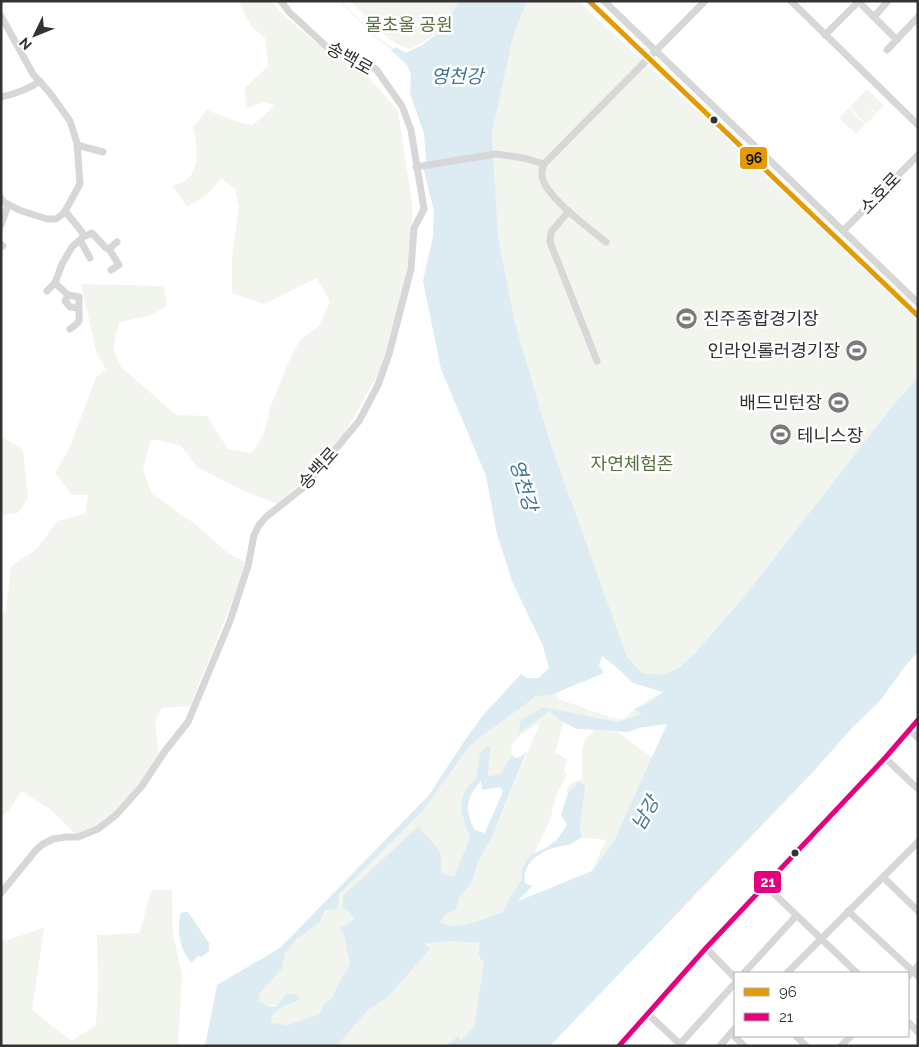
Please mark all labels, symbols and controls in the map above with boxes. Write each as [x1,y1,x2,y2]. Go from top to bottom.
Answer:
north arrow [10,10,60,60]
park label: 물초울 공원 [365,14,453,35]
text: N [16,35,35,53]
street label: 송백로 [323,37,377,79]
water label: 영천강 [431,65,486,87]
unlabelled marker [709,115,719,125]
line badge: 96 [739,146,768,170]
text: 96 [746,150,762,166]
street label: 소호로 [855,168,905,218]
sports icon: 진주종합경기장 [675,306,699,330]
place label: 진주종합경기장 [703,308,819,329]
sports icon: 인라인롤러경기장 [844,338,868,362]
place label: 인라인롤러경기장 [708,340,840,361]
sports icon: 배드민턴장 [826,390,850,414]
place label: 배드민턴장 [739,392,822,413]
sports icon: 테니스장 [769,423,793,447]
place label: 테니스장 [797,425,863,446]
street label: 송백로 [294,443,342,493]
park label: 자연체험존 [591,453,673,474]
water label: 영천강 [506,457,543,516]
water label: 남강 [627,790,665,834]
unlabelled marker [790,848,800,858]
line badge: 21 [753,870,782,894]
text: 21 [761,874,775,890]
legend [734,972,909,1037]
text: 96 [779,983,797,1001]
text: 21 [779,1008,794,1026]

